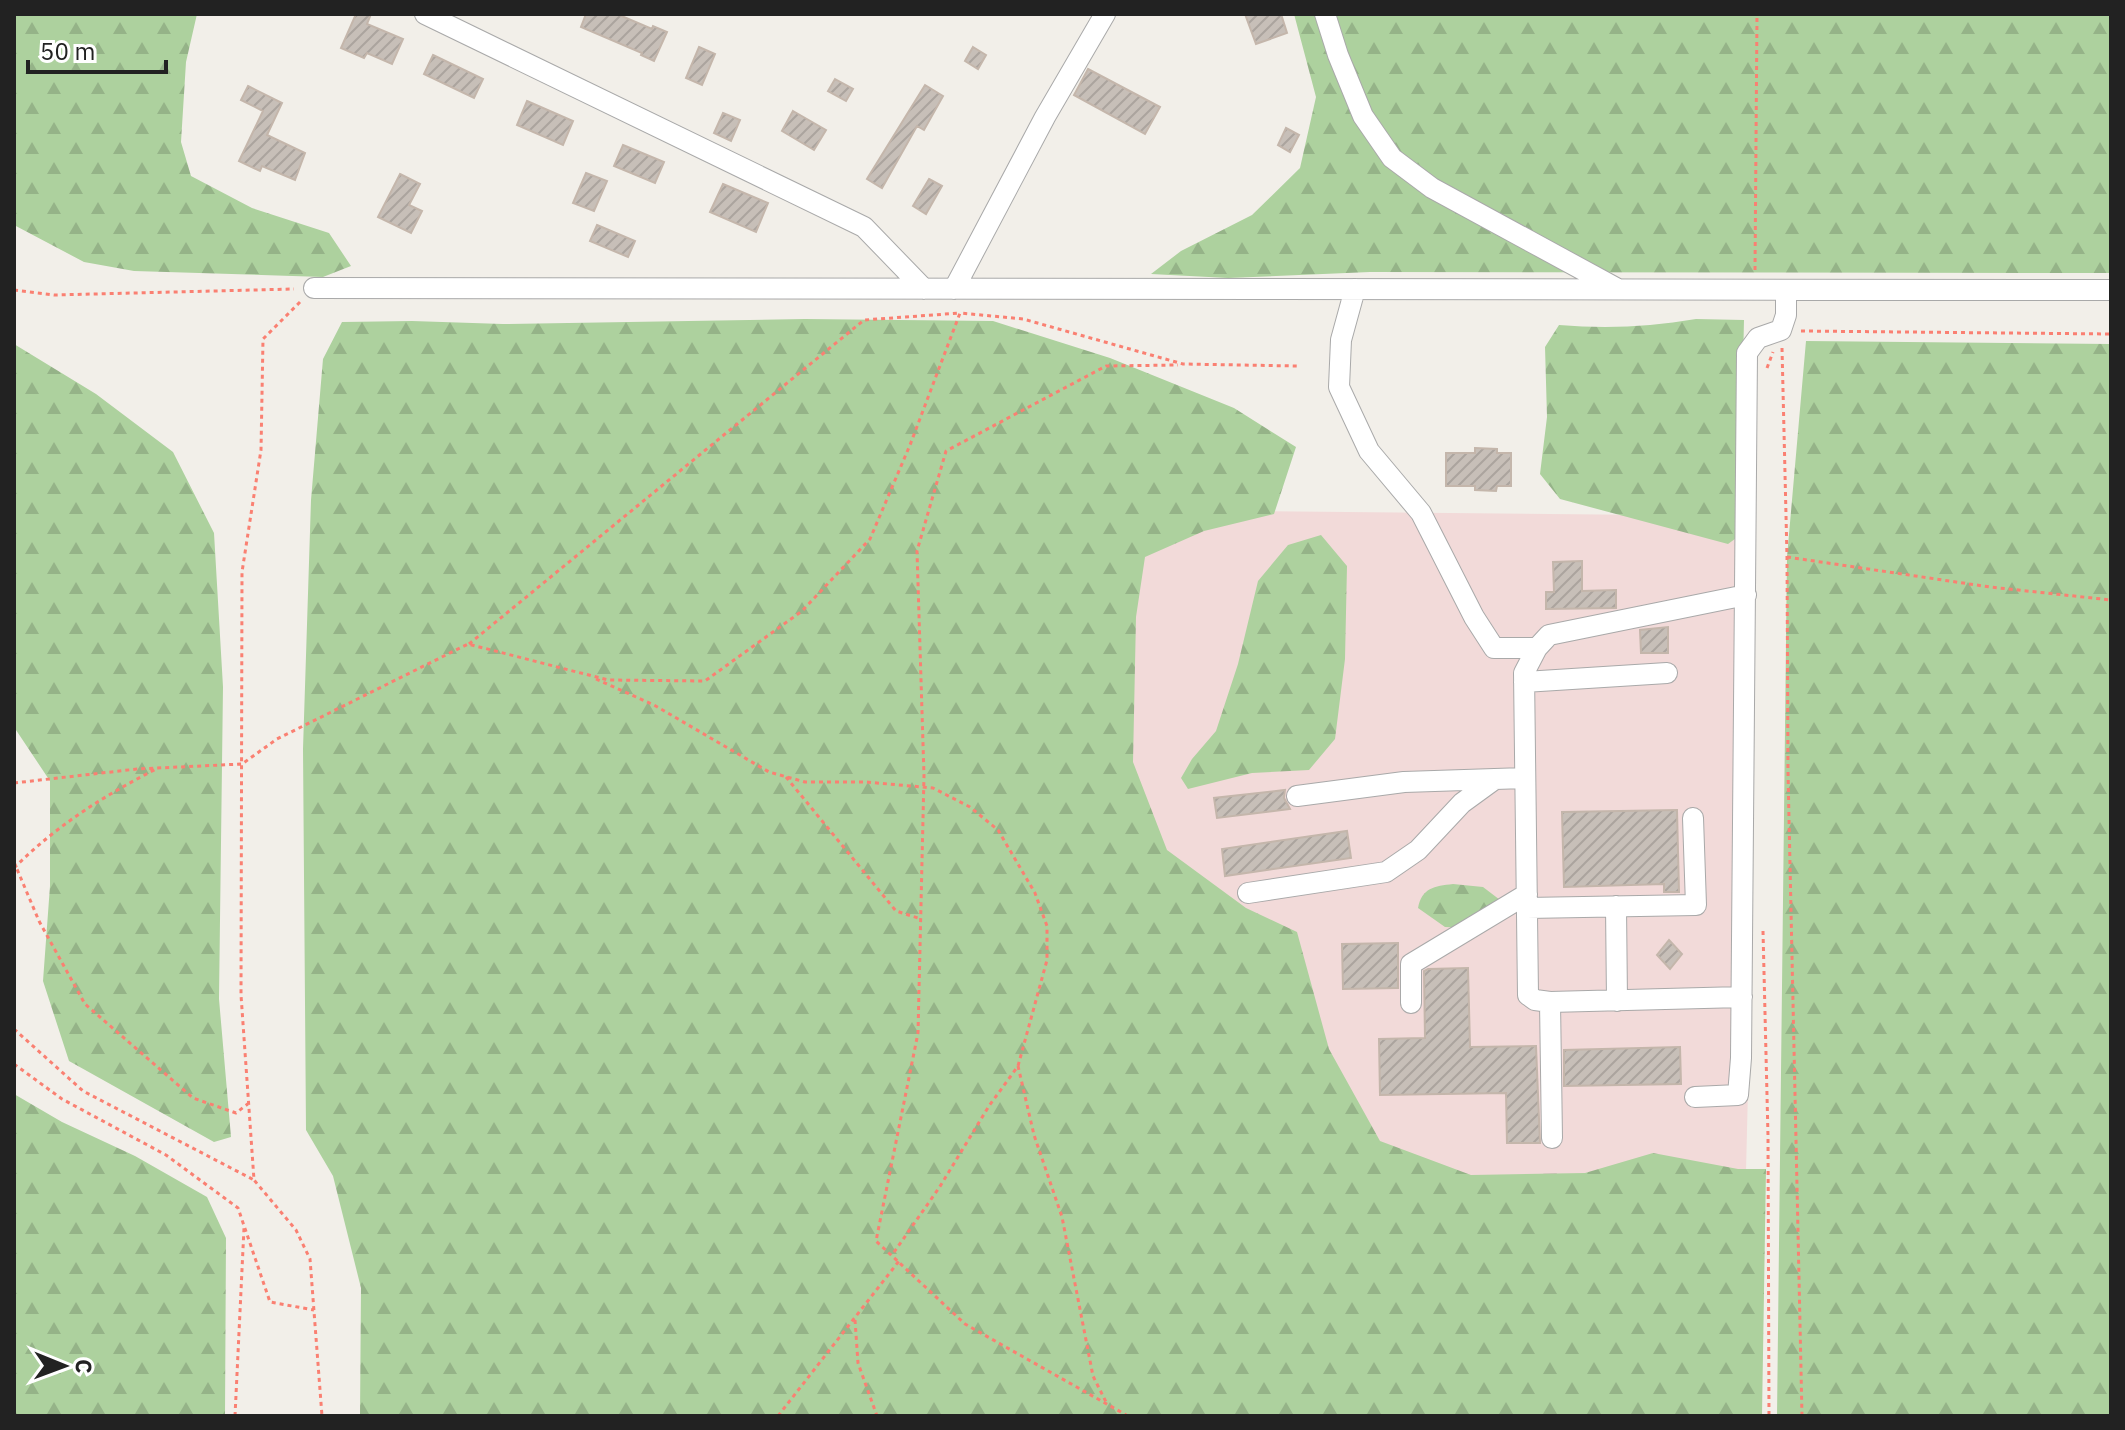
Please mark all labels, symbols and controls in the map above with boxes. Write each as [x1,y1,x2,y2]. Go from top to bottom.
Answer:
scale bar [28,24,166,74]
text: 50 m [40,35,95,67]
north arrow [24,1326,104,1406]
text: С [70,1359,99,1374]

